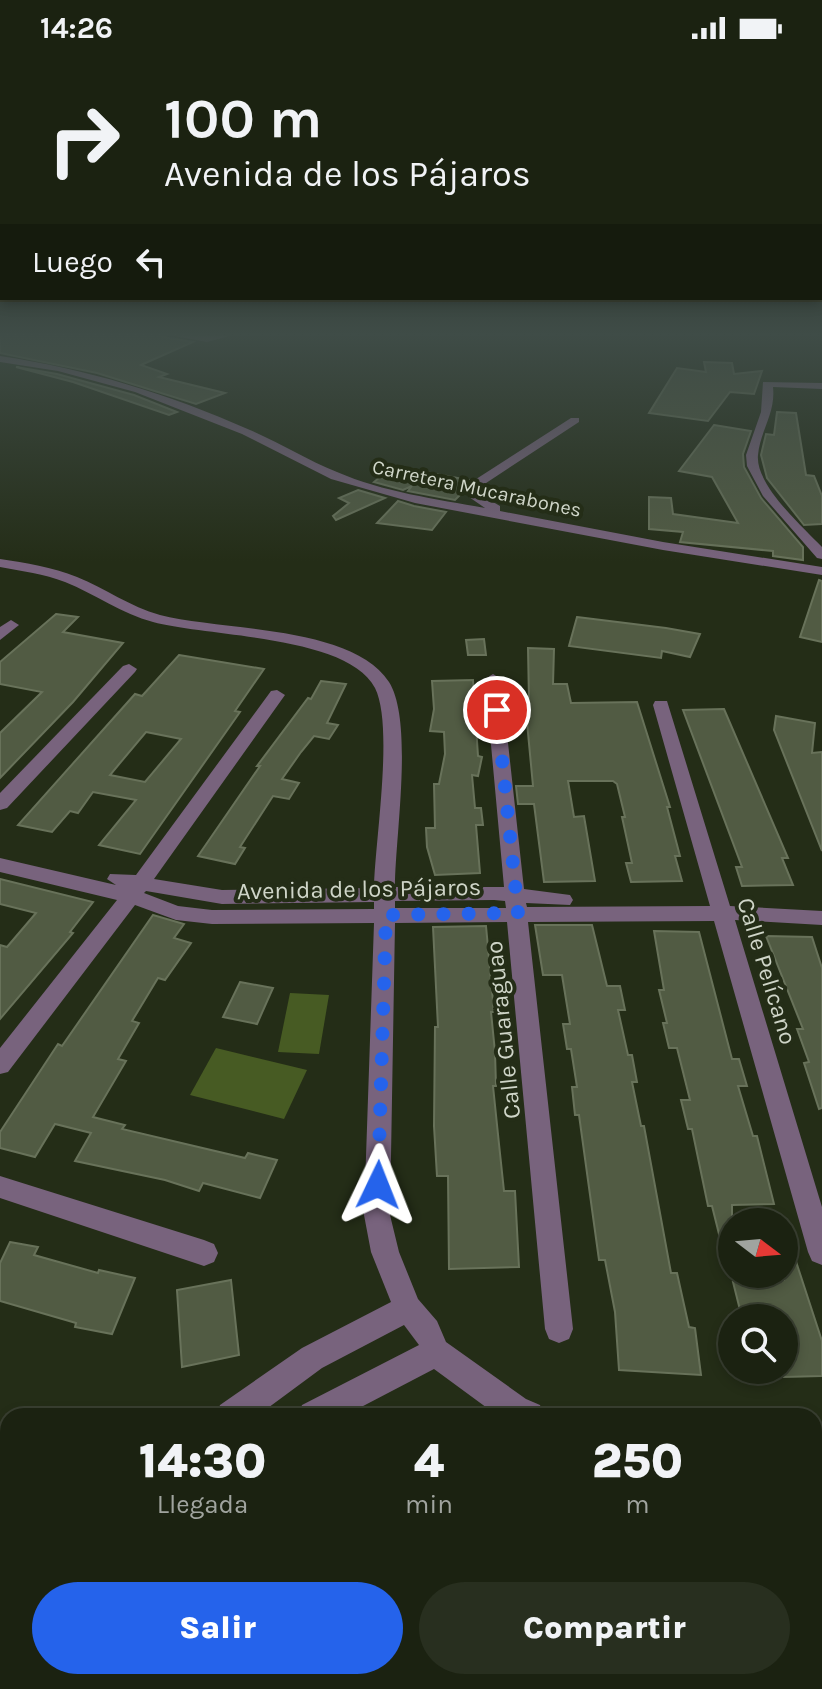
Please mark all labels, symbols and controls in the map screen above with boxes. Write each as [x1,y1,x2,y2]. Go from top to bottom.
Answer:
text: 14:26 [40,10,113,46]
text: 100 m [164,86,322,151]
icon: right [32,88,136,192]
text: Avenida de los Pájaros [164,153,531,195]
icon: left [129,240,173,284]
text: Luego [32,244,113,280]
street label: Carretera Mucarabones [370,455,583,522]
pin [463,676,531,744]
icon: arrive [475,688,519,732]
street label: Avenida de los Pájaros [237,873,481,905]
street label: Calle Pelícano [731,894,803,1048]
street label: Calle Guaraguao [480,940,526,1120]
position arrow [336,1143,420,1227]
north arrow [718,1208,798,1288]
map controls [718,1208,798,1384]
button: search [718,1304,798,1384]
text: 14:30 [139,1433,266,1489]
text: 4 [414,1433,444,1489]
text: 250 [592,1433,683,1489]
text: Llegada [157,1489,248,1520]
text: min [405,1489,453,1520]
text: m [625,1489,650,1520]
button: Salir [32,1582,403,1674]
button: Compartir [419,1582,790,1674]

